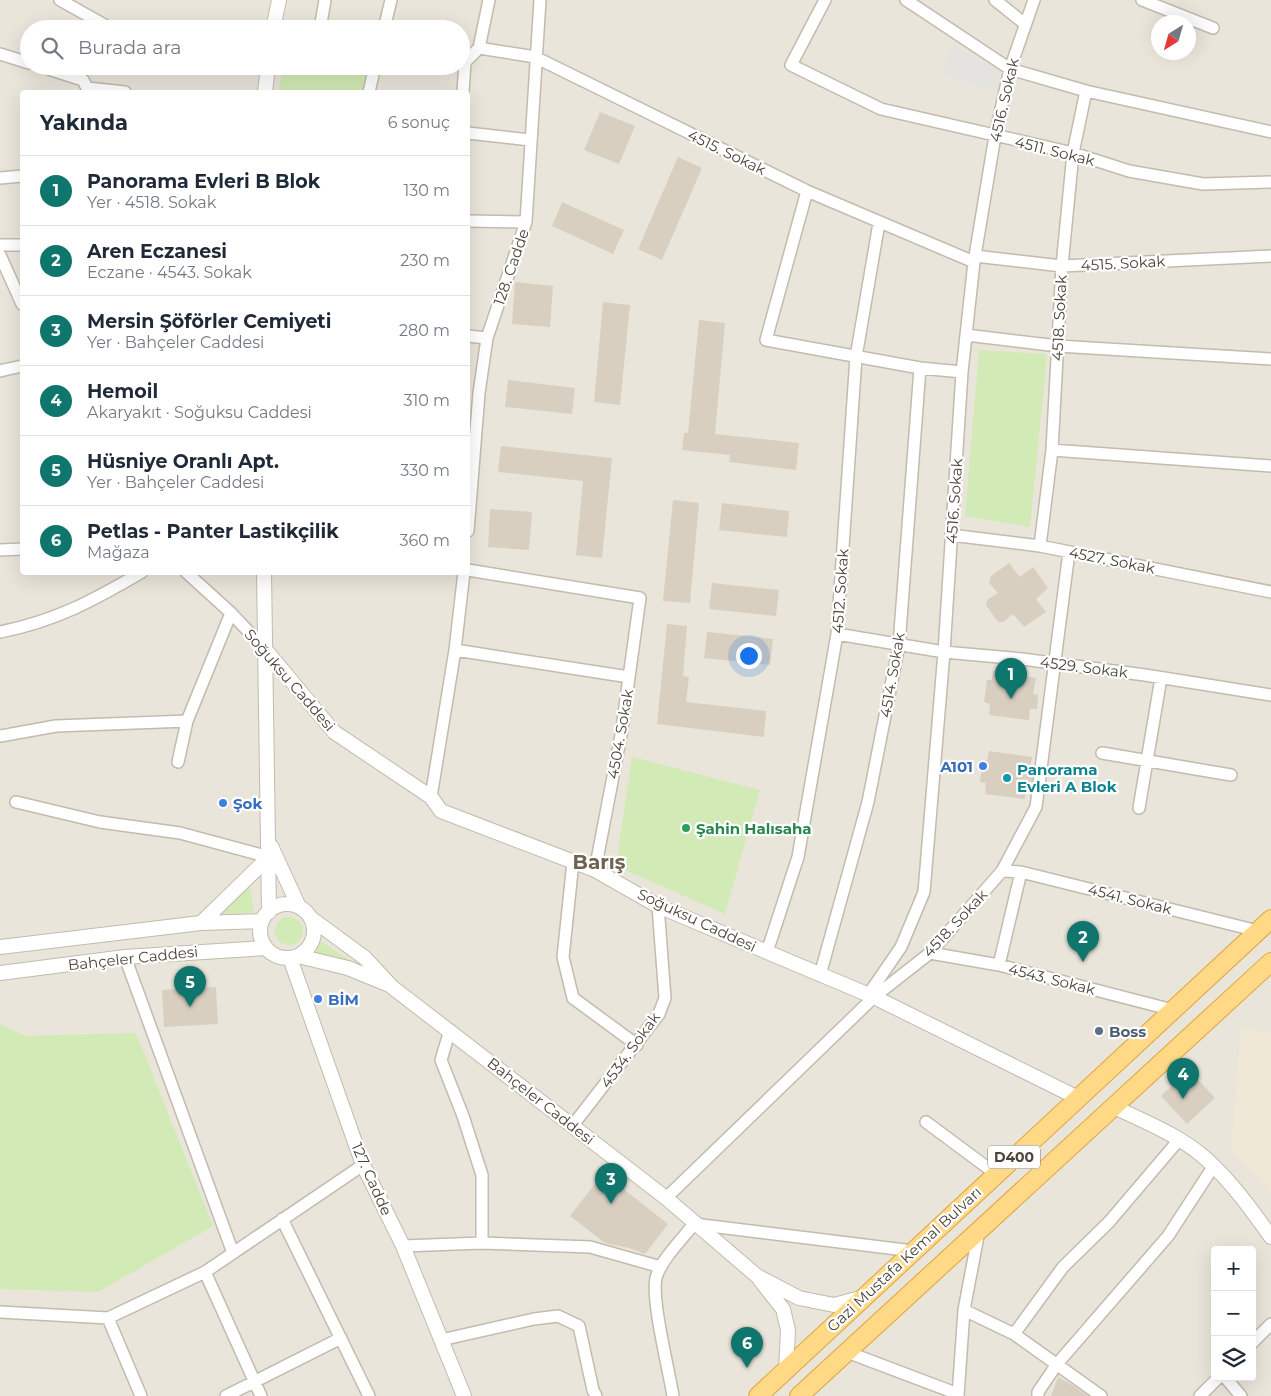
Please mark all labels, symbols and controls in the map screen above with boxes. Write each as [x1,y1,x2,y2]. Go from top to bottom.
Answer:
north arrow [1151,15,1196,60]
search box [20,20,470,75]
icon: search [38,34,66,62]
text: Burada ara [78,36,182,59]
street label: 4516. Sokak [985,56,1023,144]
text: Yakında [40,110,128,135]
text: 6 sonuç [388,113,450,132]
street label: 4515. Sokak [685,125,769,179]
street label: 4511. Sokak [1013,132,1097,170]
text: Panorama Evleri B Blok [87,170,320,193]
text: 1 [53,181,59,200]
text: 130 m [403,181,450,200]
text: Yer · 4518. Sokak [87,193,216,212]
street label: 128. Cadde [489,226,533,308]
text: Aren Eczanesi [87,240,227,263]
text: 2 [51,251,61,270]
text: 230 m [400,251,450,270]
street label: 4515. Sokak [1080,251,1166,275]
text: Eczane · 4543. Sokak [87,263,252,282]
street label: 4518. Sokak [1047,275,1071,361]
text: Mersin Şöförler Cemiyeti [87,310,331,333]
text: 3 [51,321,61,340]
text: 280 m [399,321,450,340]
text: Yer · Bahçeler Caddesi [87,333,264,352]
text: Hemoil [87,380,158,403]
text: 4 [50,391,62,410]
text: 310 m [403,391,450,410]
text: Akaryakıt · Soğuksu Caddesi [87,403,312,422]
text: Hüsniye Oranlı Apt. [87,450,279,473]
street label: 4516. Sokak [942,458,966,544]
text: 5 [51,461,61,480]
text: 330 m [400,461,450,480]
text: Yer · Bahçeler Caddesi [87,473,264,492]
text: Petlas - Panter Lastikçilik [87,520,339,543]
text: 6 [51,531,61,550]
text: 360 m [399,531,450,550]
street label: 4527. Sokak [1067,542,1157,578]
text: Mağaza [87,543,150,562]
street label: 4512. Sokak [828,548,852,634]
street label: Soğuksu Caddesi [240,625,340,735]
street label: 4514. Sokak [875,631,909,719]
your location [736,643,762,669]
street label: 4529. Sokak [1039,652,1129,682]
pin: 1 [995,658,1027,699]
street label: 4504. Sokak [603,688,637,780]
place label: A101 [939,757,973,776]
marker: A101 [977,760,989,772]
place label: Panorama Evleri A Blok [1017,760,1117,796]
marker: Panorama Evleri A Blok [1001,772,1013,784]
place label: Şok [233,794,262,813]
marker: Şok [217,797,229,809]
place label: Şahin Halısaha [696,819,812,838]
marker: Şahin Halısaha [680,822,692,834]
district label: Barış [573,850,626,874]
street label: 4541. Sokak [1086,879,1174,919]
street label: Soğuksu Caddesi [634,884,760,956]
street label: 4518. Sokak [919,885,991,961]
pin: 2 [1067,921,1099,962]
street label: Bahçeler Caddesi [67,942,199,974]
street label: 4543. Sokak [1007,959,1097,999]
pin: 5 [174,966,206,1007]
place label: BİM [328,990,359,1009]
marker: BİM [312,993,324,1005]
street label: 4534. Sokak [596,1008,664,1092]
place label: Boss [1109,1022,1146,1041]
marker: Boss [1093,1025,1105,1037]
street label: Bahçeler Caddesi [484,1053,598,1149]
pin: 4 [1167,1058,1199,1099]
street label: 127. Cadde [347,1140,397,1218]
road number: D400 [988,1146,1040,1168]
pin: 3 [595,1163,627,1204]
street label: Gazi Mustafa Kemal Bulvarı [823,1182,985,1336]
map controls [1211,1246,1256,1381]
button: + [1211,1246,1256,1291]
button: − [1211,1291,1256,1336]
pin: 6 [731,1327,763,1368]
button: layers [1211,1336,1256,1381]

